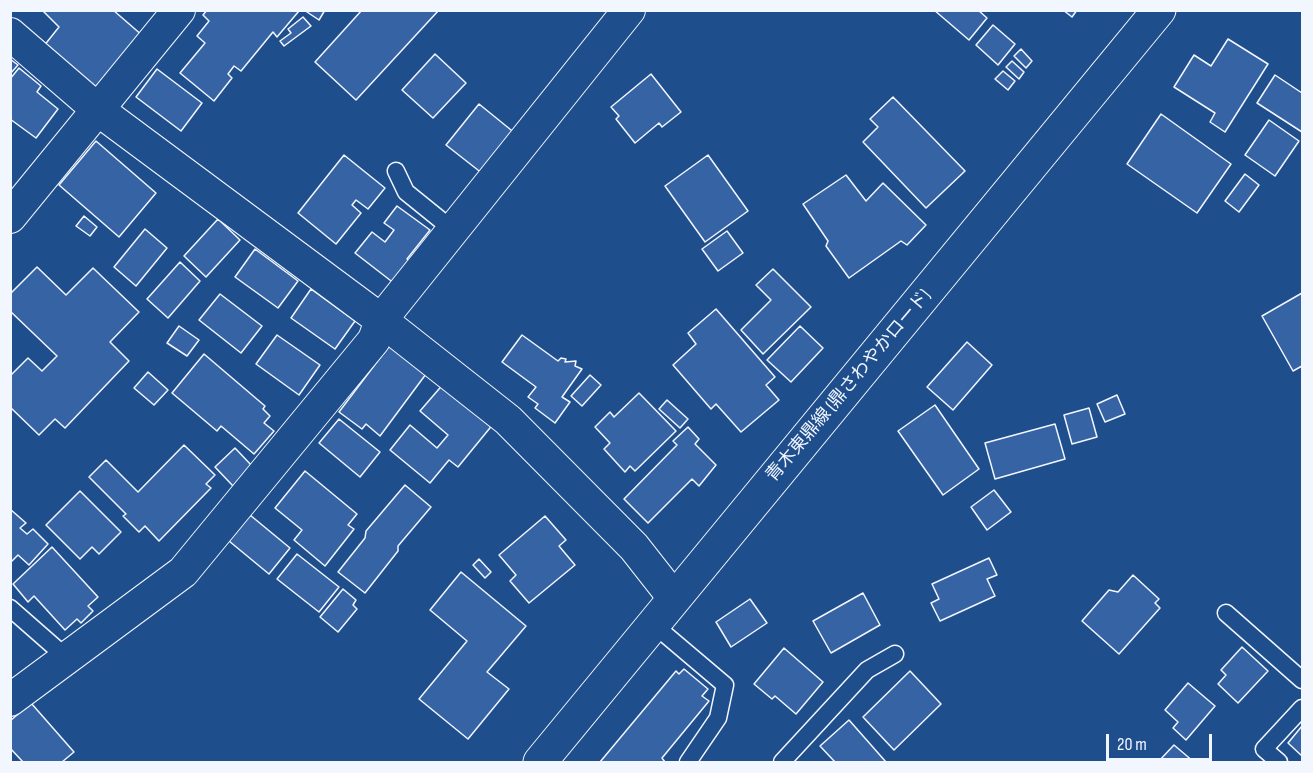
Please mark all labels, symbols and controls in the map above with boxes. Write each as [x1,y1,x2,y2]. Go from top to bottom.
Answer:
street label: 青木東鼎線 (鼎さわやかロード) [762,285,936,487]
scale bar [1109,722,1216,760]
text: 20 m [1117,734,1147,755]

